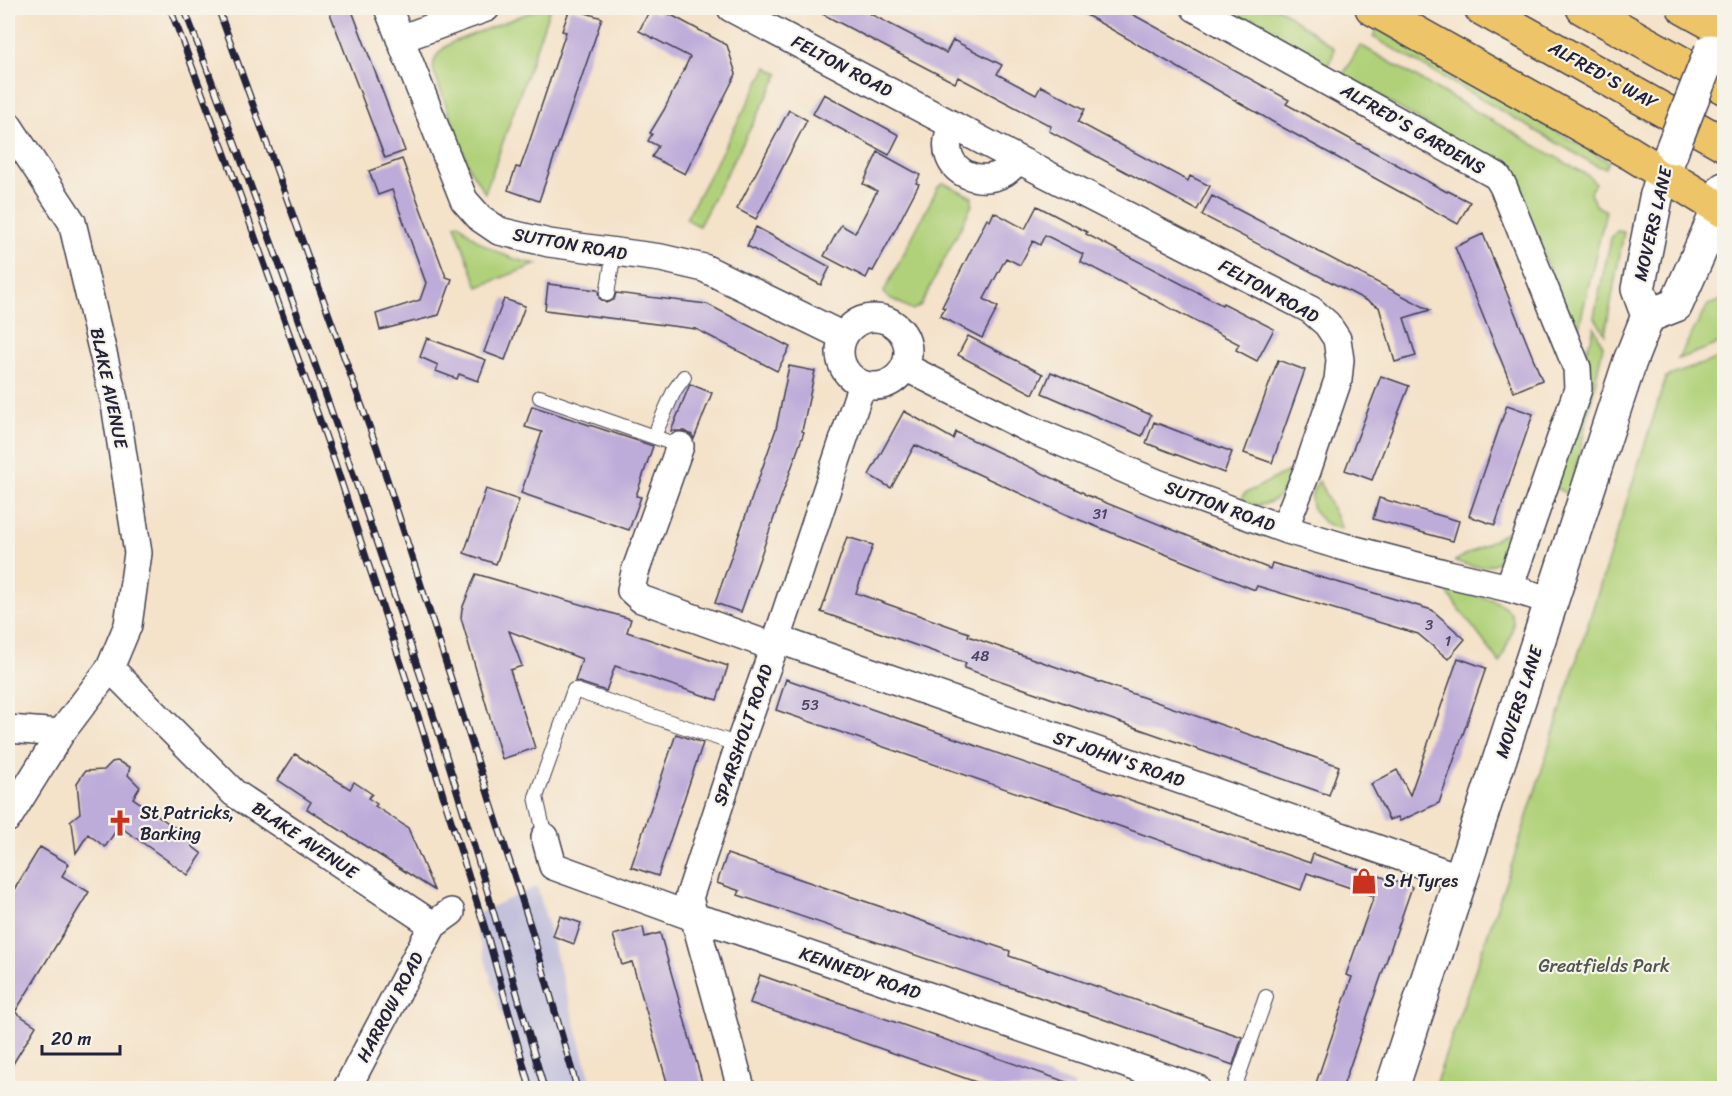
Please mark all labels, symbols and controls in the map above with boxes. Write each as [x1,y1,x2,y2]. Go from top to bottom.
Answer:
street label: FELTON ROAD [785,26,899,106]
street label: ALFRED'S WAY [1542,31,1664,119]
street label: ALFRED'S GARDENS [1334,74,1491,184]
street label: MOVERS LANE [1624,163,1682,284]
street label: SUTTON ROAD [510,218,630,270]
street label: FELTON ROAD [1213,250,1326,332]
street label: BLAKE AVENUE [81,325,138,452]
street label: SUTTON ROAD [1160,471,1280,541]
house number: 31 [1093,501,1107,527]
house number: 3 [1425,612,1433,638]
house number: 1 [1445,628,1451,654]
street label: MOVERS LANE [1486,641,1553,762]
house number: 48 [971,643,989,669]
street label: SPARSHOLT ROAD [704,659,782,810]
house number: 53 [801,692,819,718]
street label: ST JOHN'S ROAD [1049,722,1189,797]
street label: BLAKE AVENUE [245,792,366,888]
place label: St Patricks, Barking [140,797,234,850]
church icon: St Patricks, Barking [105,808,135,838]
place label: S H Tyres [1384,865,1459,897]
shop icon: S H Tyres [1349,866,1379,896]
street label: KENNEDY ROAD [795,937,925,1009]
street label: HARROW ROAD [347,946,433,1068]
park label: Greatfields Park [1538,950,1670,982]
scale bar [42,1018,120,1056]
text: 20 m [51,1023,91,1055]

